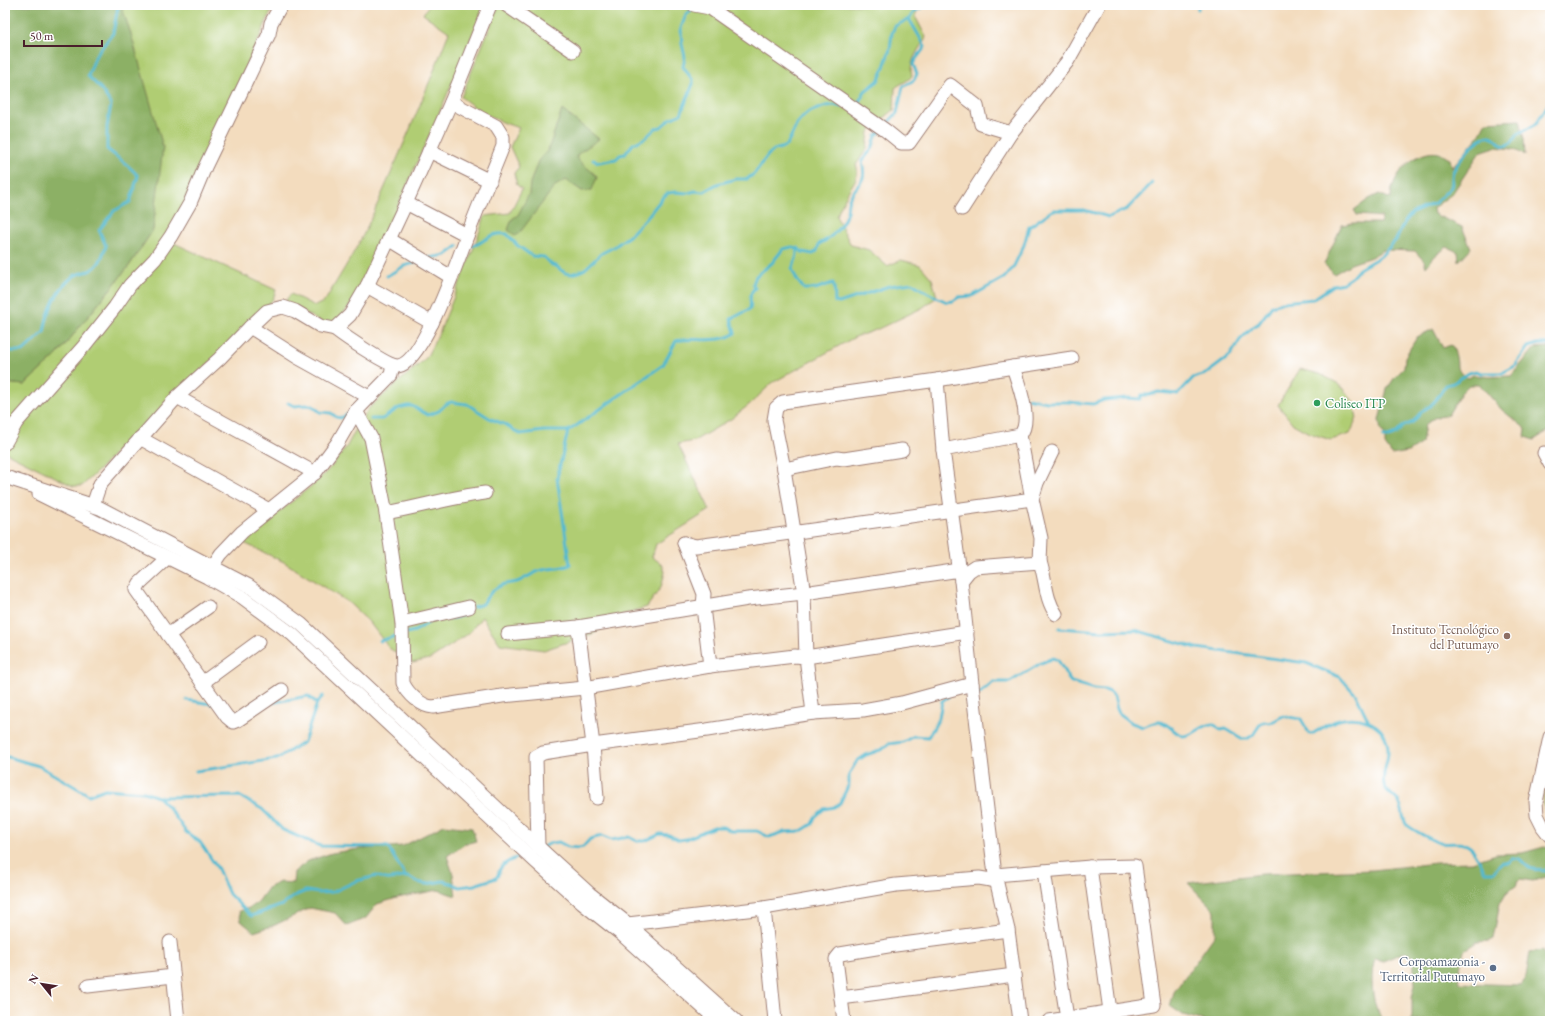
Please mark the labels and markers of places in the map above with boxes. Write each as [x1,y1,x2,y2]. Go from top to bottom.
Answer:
place label: Coliseo ITP [1325,395,1385,412]
marker: Coliseo ITP [1312,398,1322,408]
place label: Instituto Tecnológico del Putumayo [1392,621,1499,653]
marker: Instituto Tecnológico del Putumayo [1502,631,1512,641]
place label: Corpoamazonia - Territorial Putumayo [1380,953,1485,985]
marker: Corpoamazonia - Territorial Putumayo [1488,963,1498,973]

